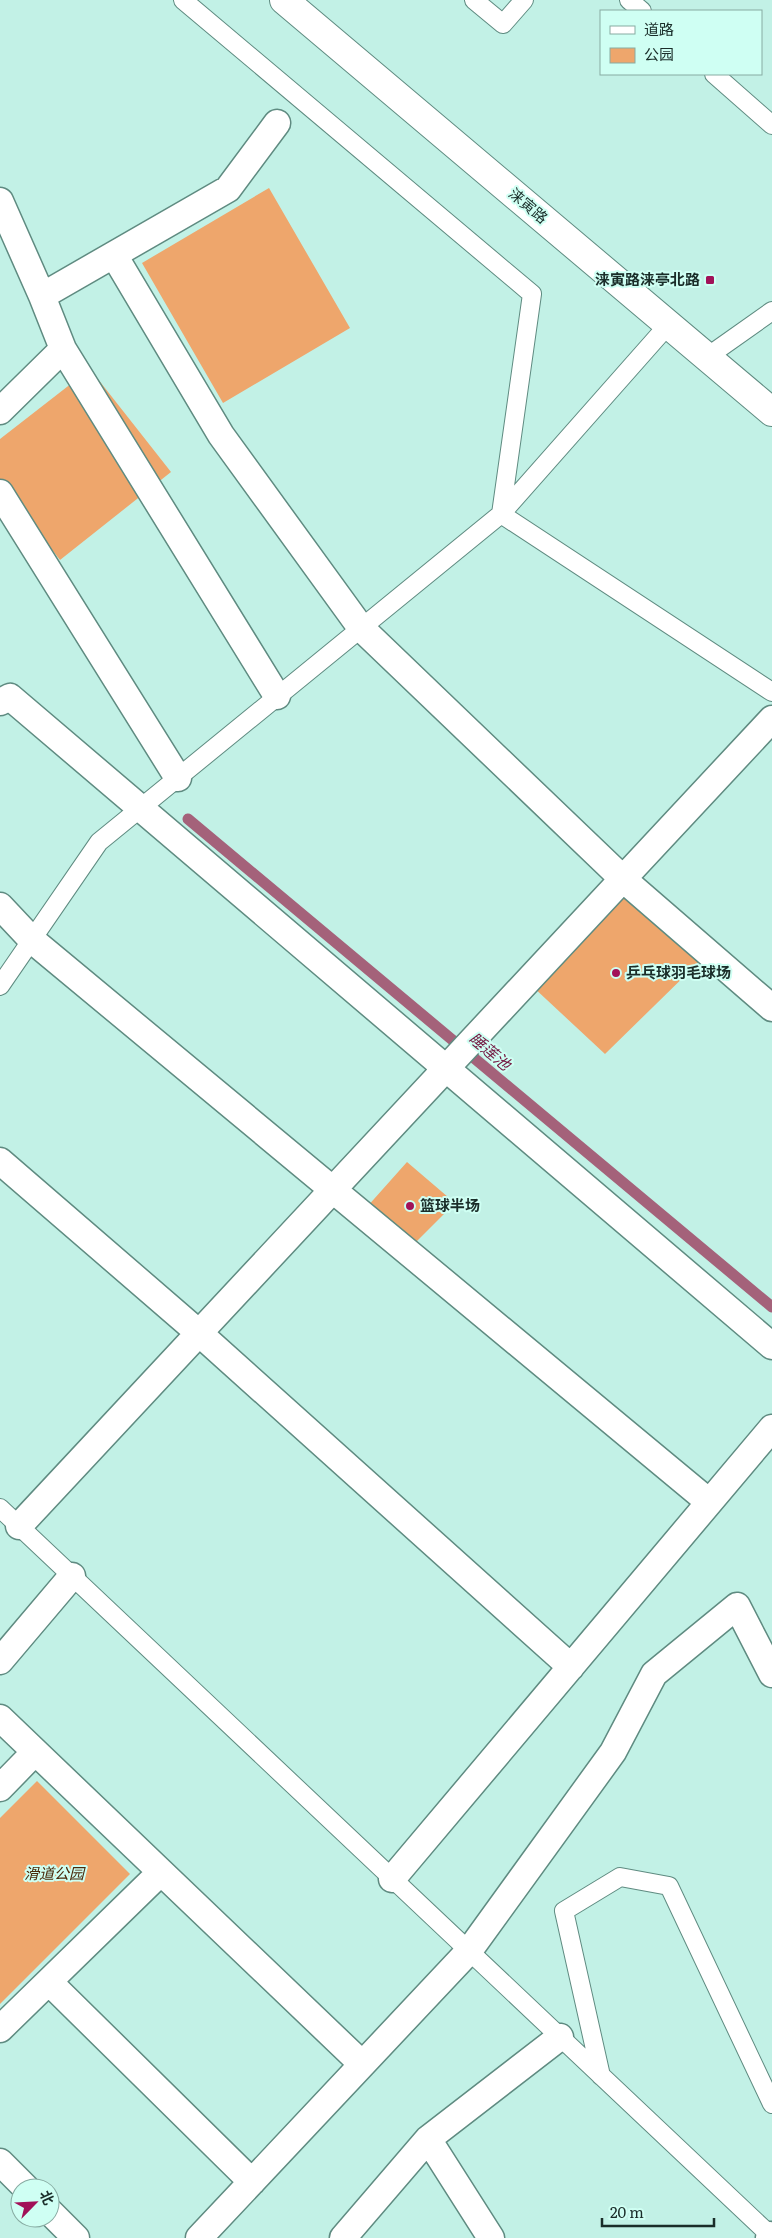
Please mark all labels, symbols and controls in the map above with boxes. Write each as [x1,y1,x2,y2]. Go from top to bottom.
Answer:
legend [600,10,762,75]
text: 道路 [644,17,674,40]
text: 公园 [644,42,674,65]
street label: 涞寅路 [504,182,554,228]
place label: 涞寅路涞亭北路 [595,267,700,290]
marker: 涞寅路涞亭北路 [704,274,716,286]
place label: 乒乓球羽毛球场 [626,960,731,983]
marker: 乒乓球羽毛球场 [610,967,622,979]
water label: 睡莲池 [465,1026,518,1076]
place label: 篮球半场 [420,1193,480,1216]
marker: 篮球半场 [404,1200,416,1212]
park label: 滑道公园 [24,1861,86,1884]
north arrow [10,2178,60,2228]
text: 北 [36,2187,60,2208]
scale bar [602,2196,714,2228]
text: 20 m [610,2200,644,2223]

